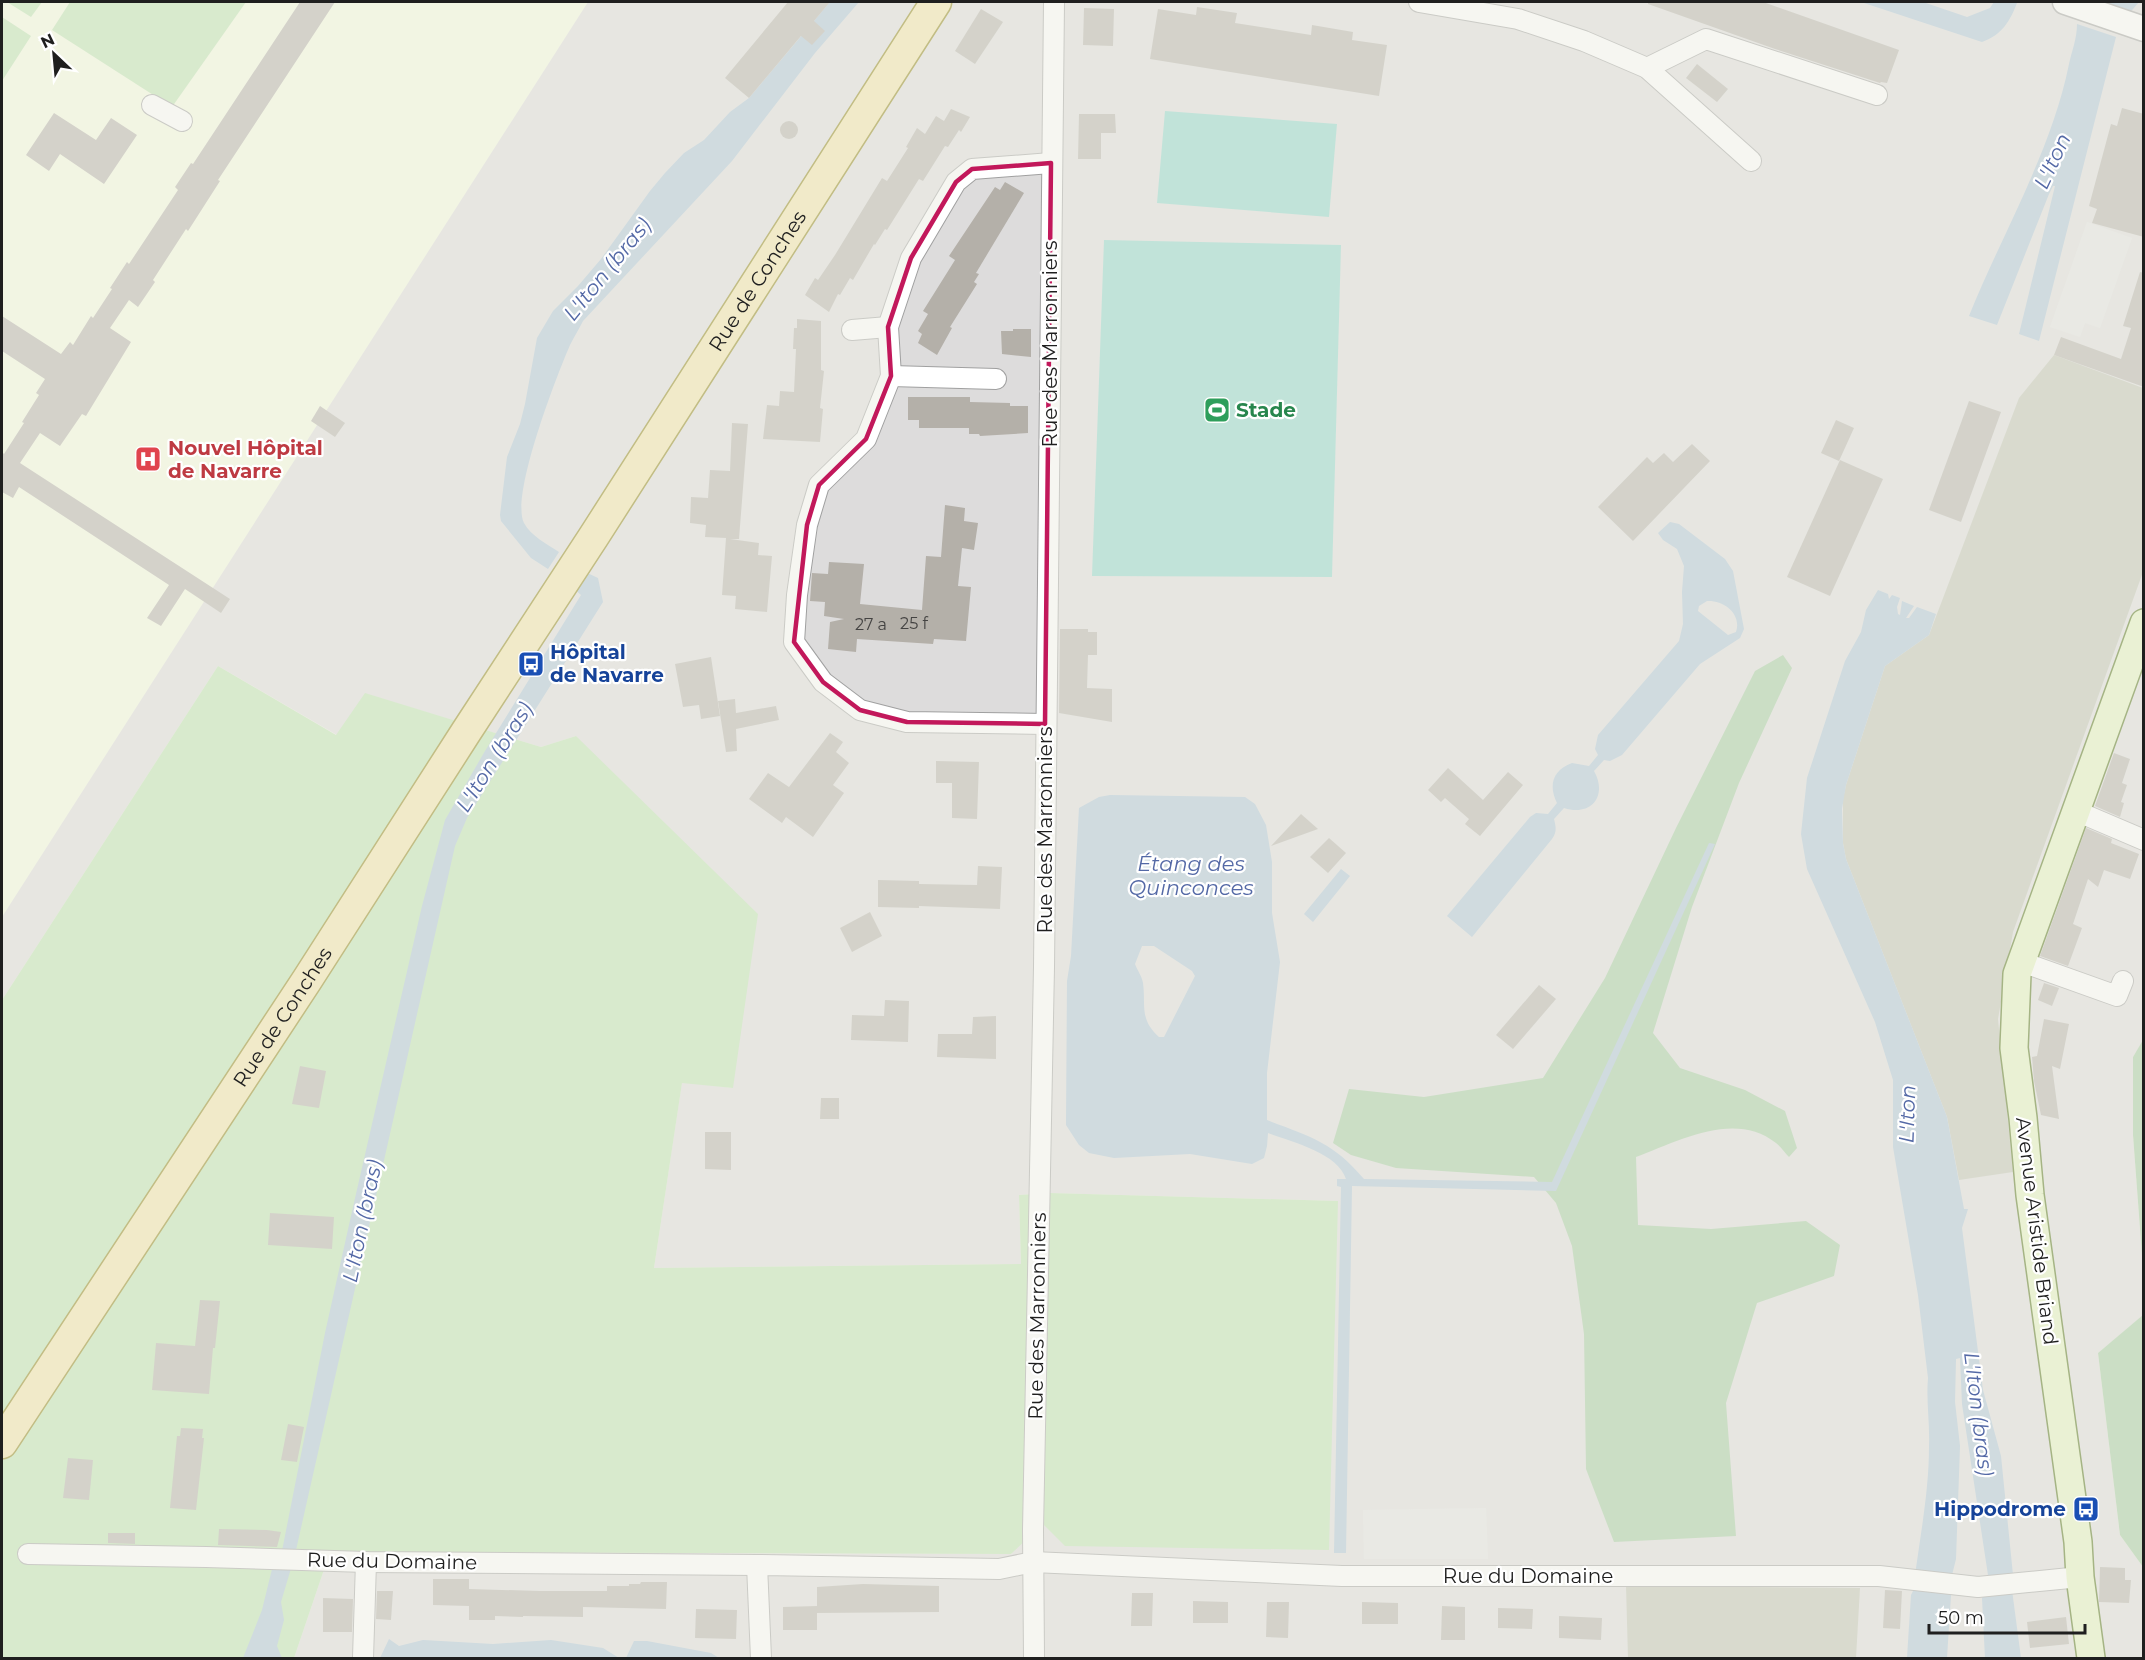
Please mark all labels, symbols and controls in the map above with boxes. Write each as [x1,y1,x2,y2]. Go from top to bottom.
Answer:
north arrow [24,24,84,84]
text: N [38,30,58,52]
water label: L'Iton [2028,129,2076,193]
street label: Rue de Conches [703,206,811,356]
water label: L'Iton (bras) [558,213,656,325]
street label: Rue des Marronniers [1038,240,1062,448]
sports icon: Stade [1202,395,1232,425]
place label: Stade [1236,398,1296,422]
place label: Nouvel Hôpital de Navarre [168,436,323,483]
hospital icon: Nouvel Hôpital de Navarre [133,444,163,474]
house number: 25 f [900,614,928,633]
house number: 27 a [855,615,887,634]
place label: Hôpital de Navarre [550,640,664,687]
bus stop icon: Hôpital de Navarre [516,649,546,679]
water label: L'Iton (bras) [450,697,538,816]
street label: Rue des Marronniers [1033,726,1057,934]
water label: Étang des Quinconces [1128,851,1254,900]
street label: Rue de Conches [228,942,337,1092]
water label: L'Iton [1893,1084,1921,1144]
street label: Avenue Aristide Briand [2011,1116,2063,1346]
water label: L'Iton (bras) [337,1157,387,1285]
street label: Rue des Marronniers [1023,1212,1051,1420]
water label: L'Iton (bras) [1959,1351,1999,1477]
bus stop icon: Hippodrome [2071,1494,2101,1524]
place label: Hippodrome [1934,1497,2066,1521]
street label: Rue du Domaine [307,1548,477,1574]
street label: Rue du Domaine [1443,1564,1613,1588]
scale bar [1929,1597,2085,1635]
text: 50 m [1938,1607,1984,1629]

